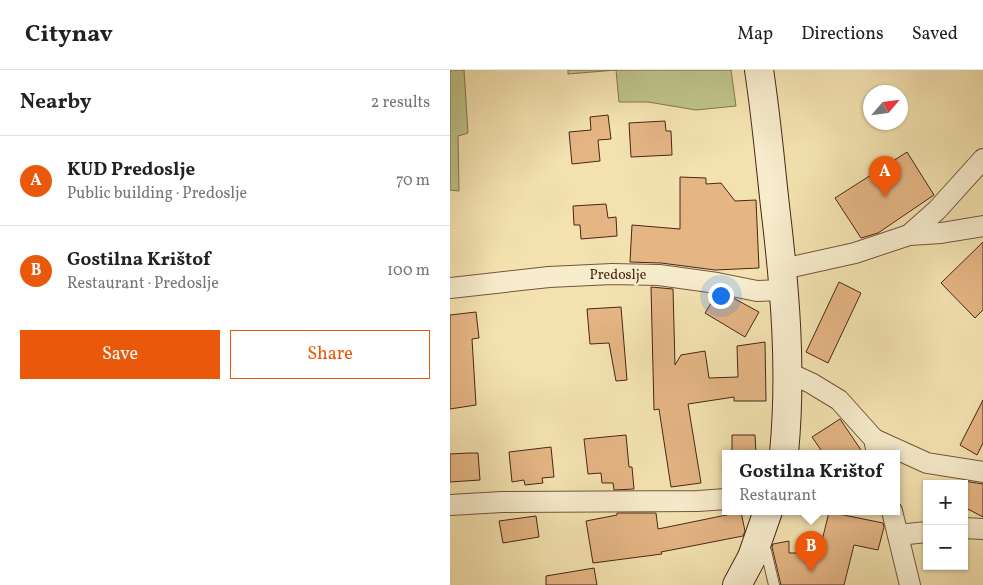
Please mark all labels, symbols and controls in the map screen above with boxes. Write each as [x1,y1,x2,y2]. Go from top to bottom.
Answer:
text: Citynav [25,18,113,52]
text: Map [737,22,773,47]
text: Directions [801,22,884,47]
text: Saved [912,22,958,47]
north arrow [863,85,908,130]
text: Nearby [20,88,91,117]
text: 2 results [371,92,430,114]
pin: A [869,156,901,197]
text: KUD Predoslje [67,157,195,183]
text: A [30,170,42,192]
text: 70 m [396,170,430,192]
text: Public building · Predoslje [67,183,247,205]
text: Gostilna Krištof [67,247,210,273]
text: B [31,260,41,282]
text: 100 m [387,260,430,282]
street label: Predoslje [590,266,647,285]
text: Restaurant · Predoslje [67,273,219,295]
your location [708,283,734,309]
button: Save [20,330,220,379]
button: Share [230,330,430,379]
popup [722,450,900,515]
text: Gostilna Krištof [739,459,883,485]
map controls [923,480,968,570]
button: + [923,480,968,525]
text: Restaurant [739,485,817,507]
button: − [923,525,968,570]
pin: B [795,531,827,572]

